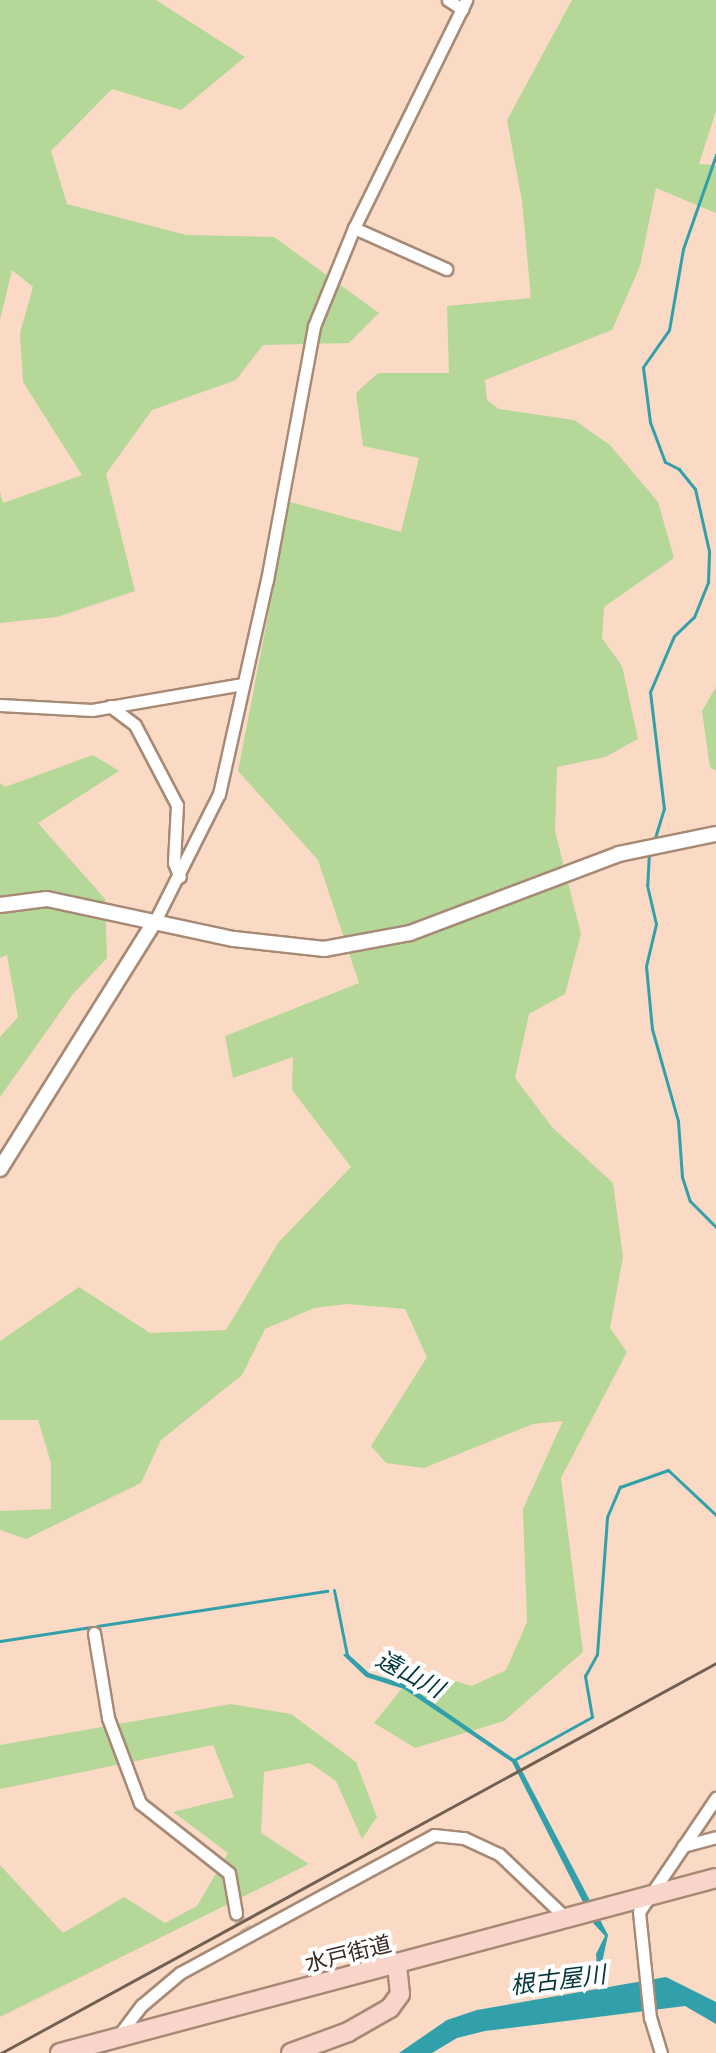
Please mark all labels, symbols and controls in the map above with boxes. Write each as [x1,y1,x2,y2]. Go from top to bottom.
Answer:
water label: 遠山川 [371,1644,449,1704]
street label: 水戸街道 [302,1930,394,1976]
water label: 根古屋川 [509,1960,607,2000]

